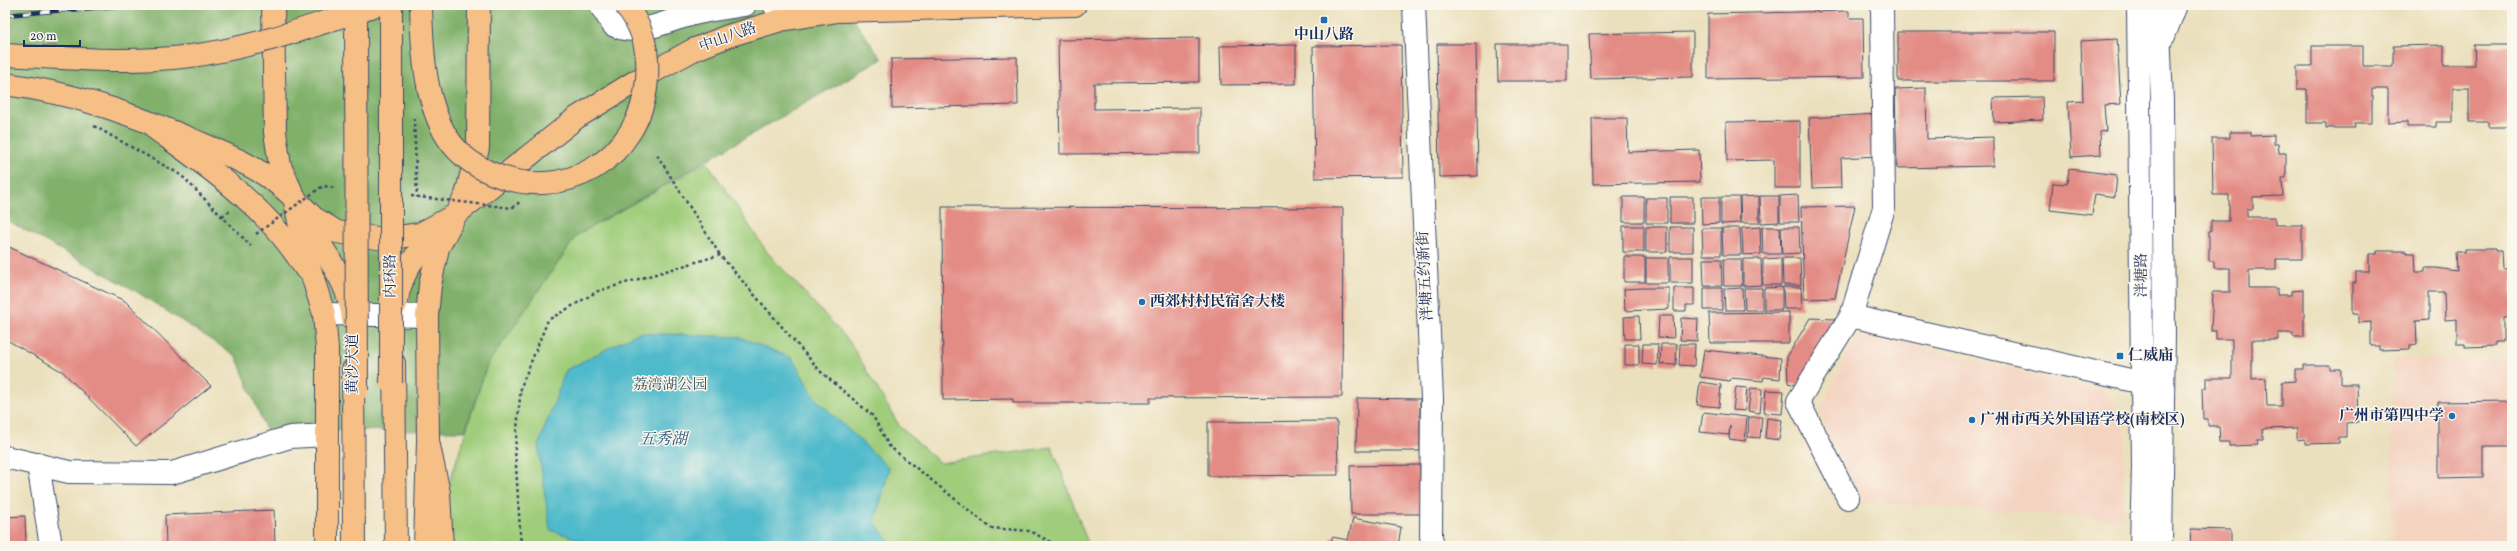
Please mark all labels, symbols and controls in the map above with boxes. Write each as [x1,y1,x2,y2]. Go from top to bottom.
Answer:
marker: 中山八路 [1319,15,1329,25]
street label: 中山八路 [696,18,760,58]
scale bar [24,22,80,48]
place label: 中山八路 [1294,25,1354,46]
text: 20 m [30,29,57,45]
street label: 泮塘五约新街 [1413,231,1439,321]
street label: 泮塘路 [2132,252,2153,298]
street label: 内环路 [381,253,402,299]
place label: 西郊村村民宿舍大楼 [1150,292,1285,313]
marker: 西郊村村民宿舍大楼 [1137,297,1147,307]
street label: 黄沙大道 [343,334,364,394]
place label: 仁威庙 [2128,346,2173,367]
marker: 仁威庙 [2115,351,2125,361]
park label: 荔湾湖公园 [632,375,708,396]
place label: 广州市第四中学 [2339,406,2444,427]
place label: 广州市西关外国语学校(南校区) [1980,410,2185,431]
marker: 广州市第四中学 [2447,411,2457,421]
marker: 广州市西关外国语学校(南校区) [1967,415,1977,425]
water label: 五秀湖 [639,429,690,451]

